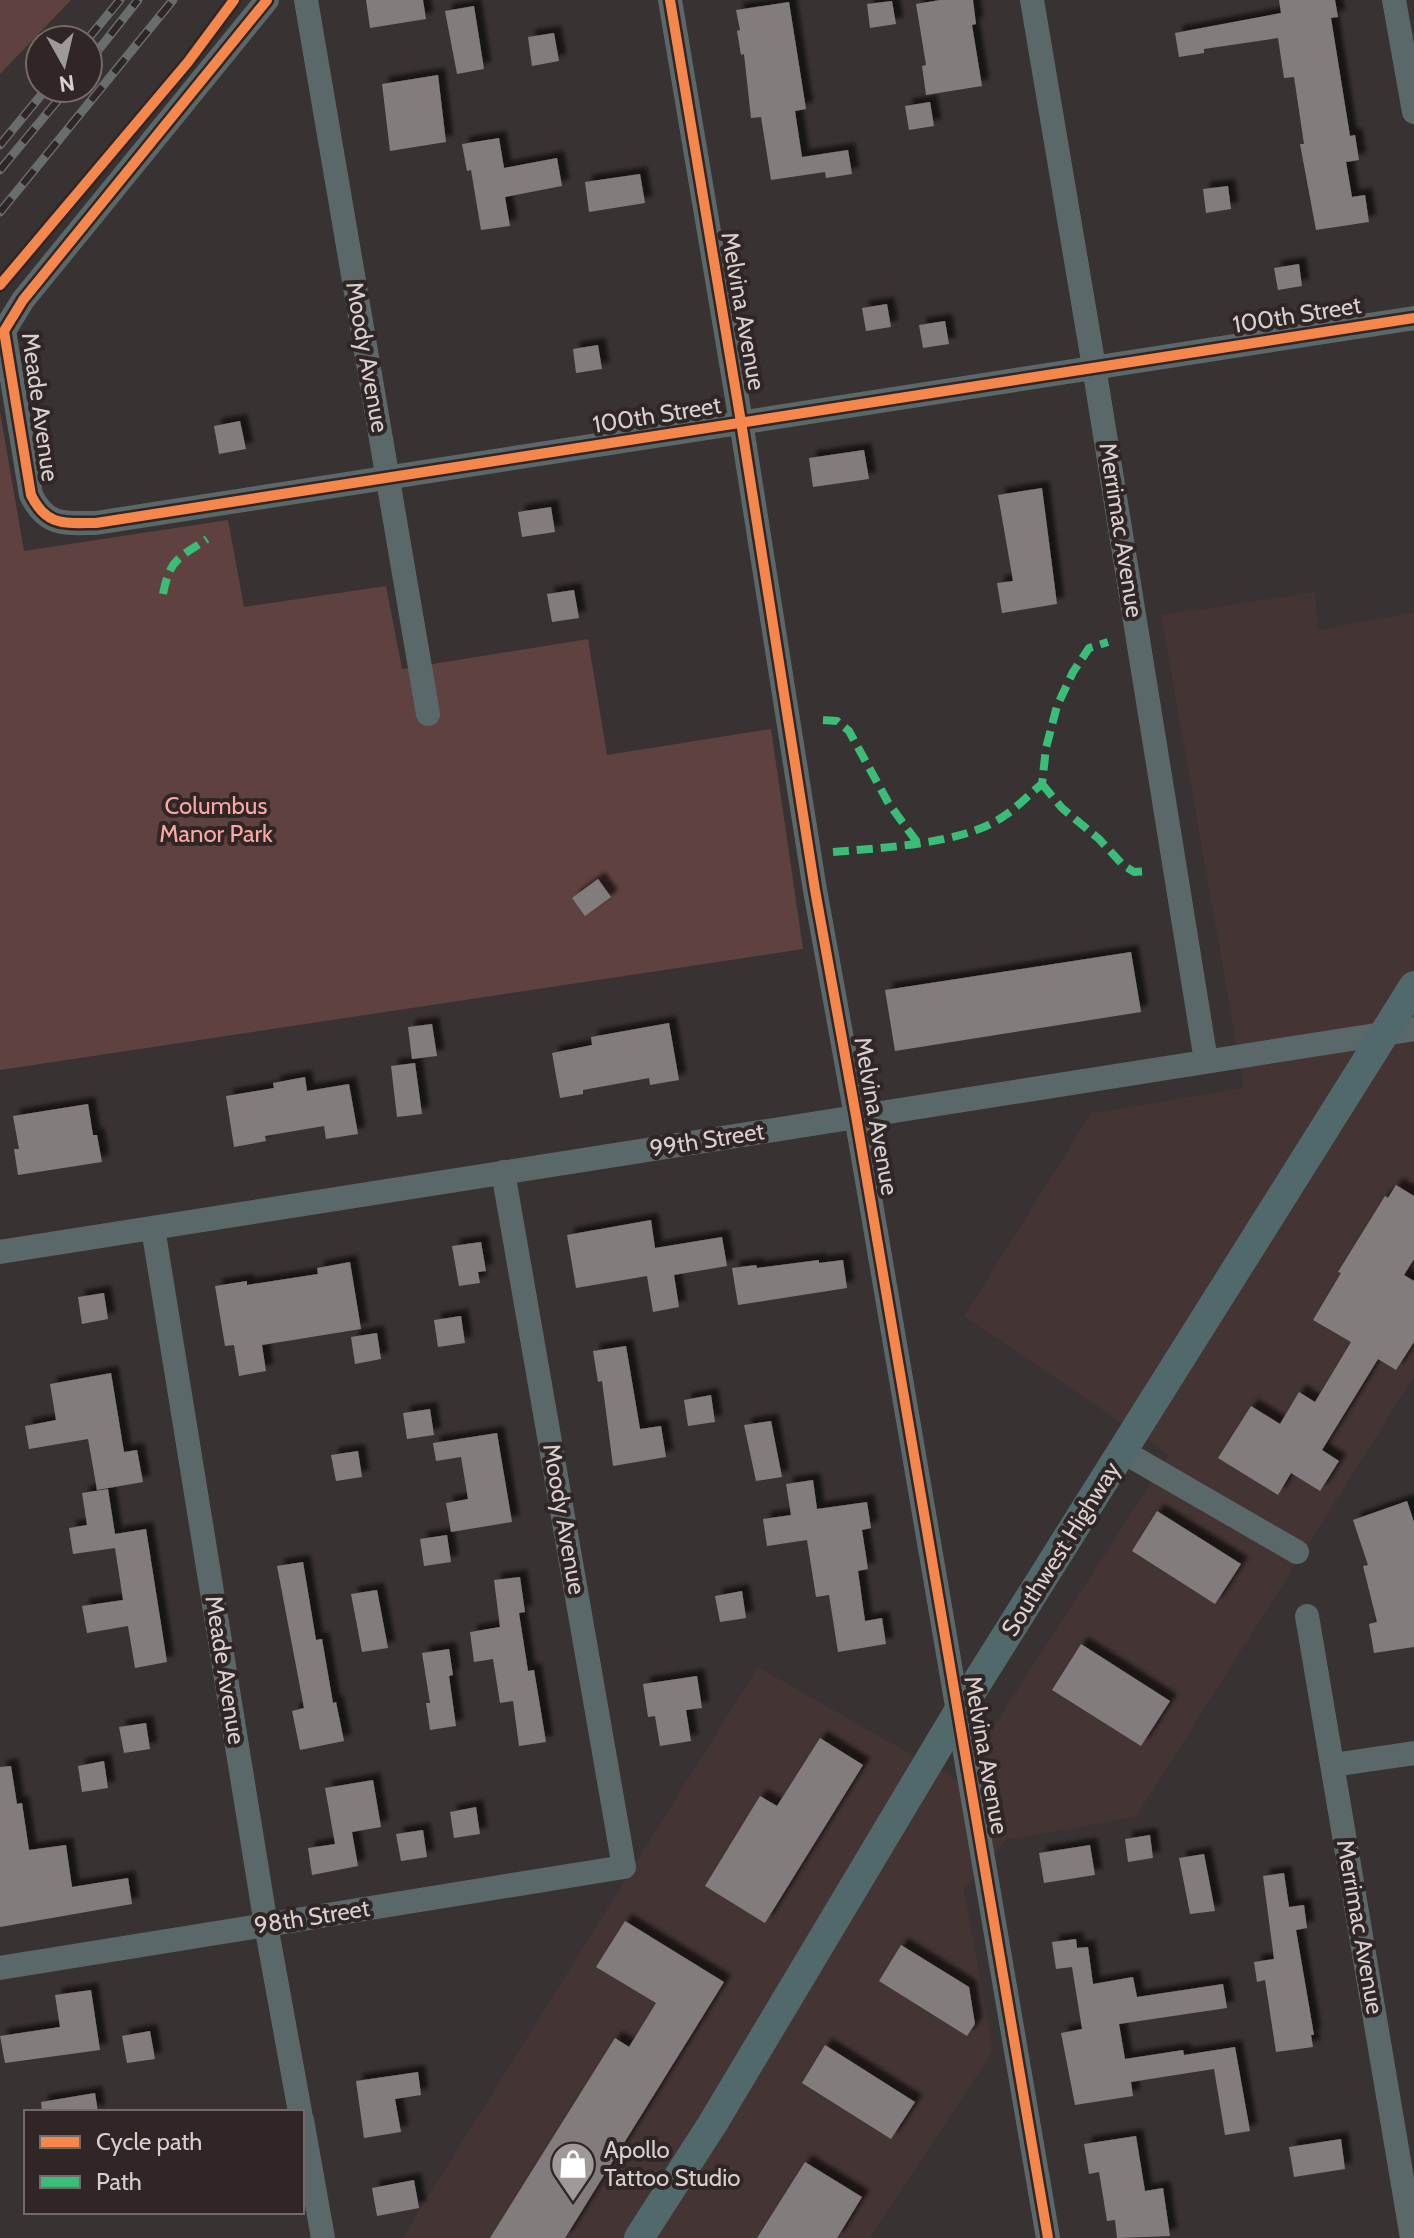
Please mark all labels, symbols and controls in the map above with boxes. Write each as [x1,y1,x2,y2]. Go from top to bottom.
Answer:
north arrow [24,24,104,104]
text: N [57,69,76,98]
street label: Melvina Avenue [715,229,772,392]
street label: Moody Avenue [340,279,395,435]
street label: 100th Street [1231,290,1363,339]
street label: Meade Avenue [16,331,65,483]
street label: 100th Street [591,390,723,439]
street label: Merrimac Avenue [1093,440,1150,619]
park label: Columbus Manor Park [159,791,273,848]
street label: Melvina Avenue [848,1034,905,1197]
street label: 99th Street [648,1116,766,1163]
street label: Moody Avenue [537,1441,592,1597]
street label: Southwest Highway [995,1456,1126,1642]
street label: Meade Avenue [199,1594,252,1746]
street label: Melvina Avenue [958,1673,1015,1836]
street label: Merrimac Avenue [1331,1837,1390,2016]
street label: 98th Street [252,1893,372,1940]
legend [24,2110,304,2214]
text: Cycle path [96,2127,202,2156]
place label: Apollo Tattoo Studio [604,2135,740,2192]
shop icon: Apollo Tattoo Studio [549,2140,597,2203]
text: Path [96,2167,142,2196]

